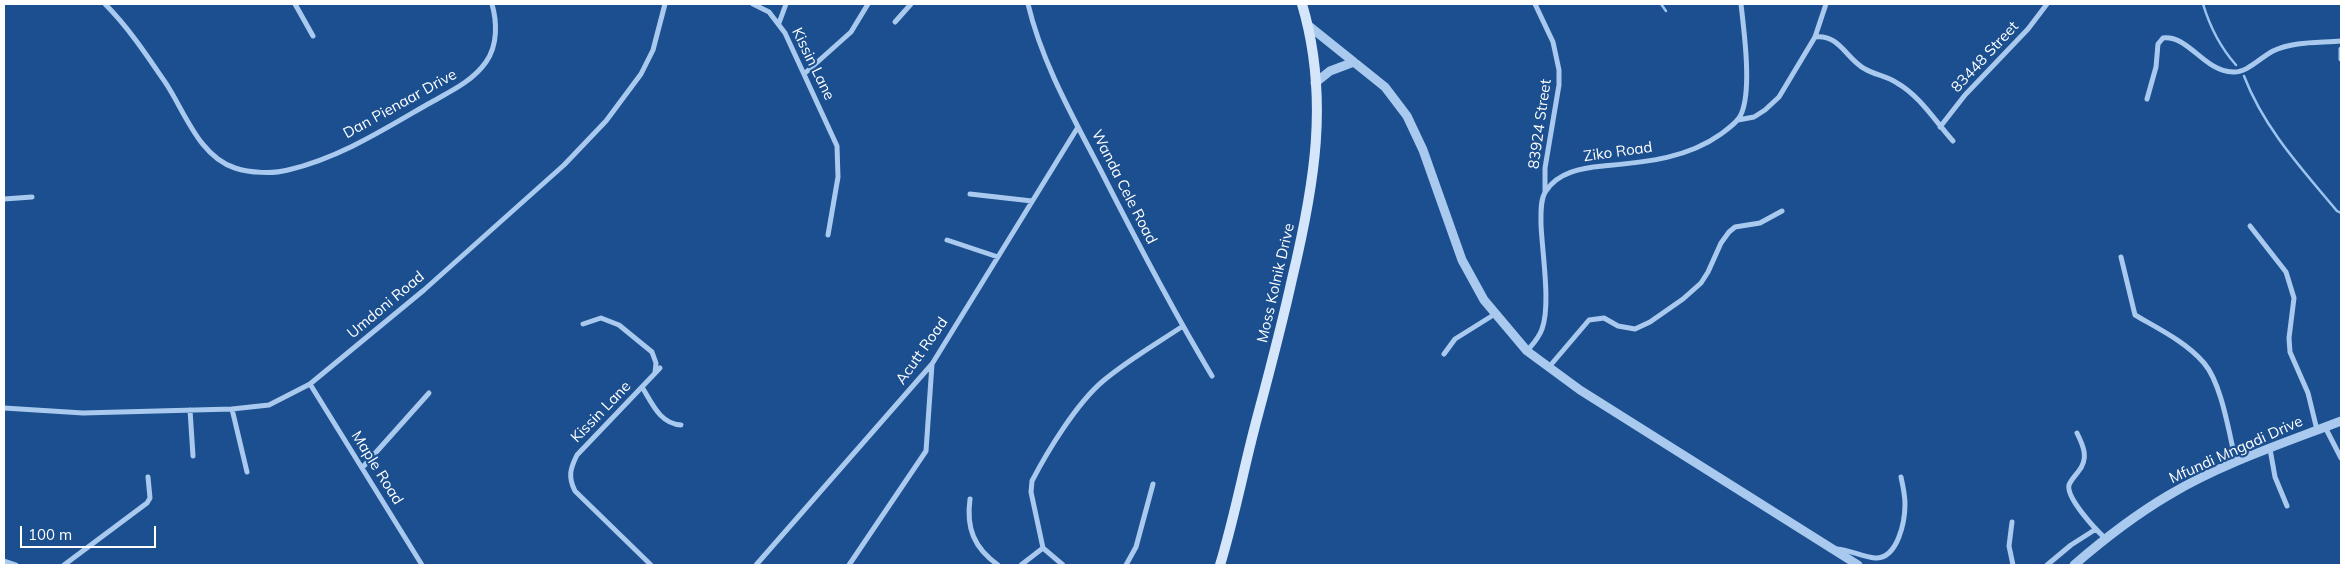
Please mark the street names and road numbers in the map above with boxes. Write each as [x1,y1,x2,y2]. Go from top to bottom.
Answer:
street label: 83448 Street [1948,18,2022,96]
street label: Kissin Lane [788,25,838,103]
street label: Dan Pienaar Drive [340,65,460,143]
street label: 83924 Street [1525,78,1555,170]
street label: Wanda Cele Road [1087,127,1161,247]
street label: Ziko Road [1582,138,1654,166]
street label: Moss Kolnik Drive [1254,222,1298,344]
street label: Umdoni Road [344,268,428,342]
street label: Acutt Road [892,314,952,388]
street label: Kissin Lane [567,378,635,446]
street label: Mfundi Mngadi Drive [2166,412,2306,488]
street label: Maple Road [347,428,407,508]

